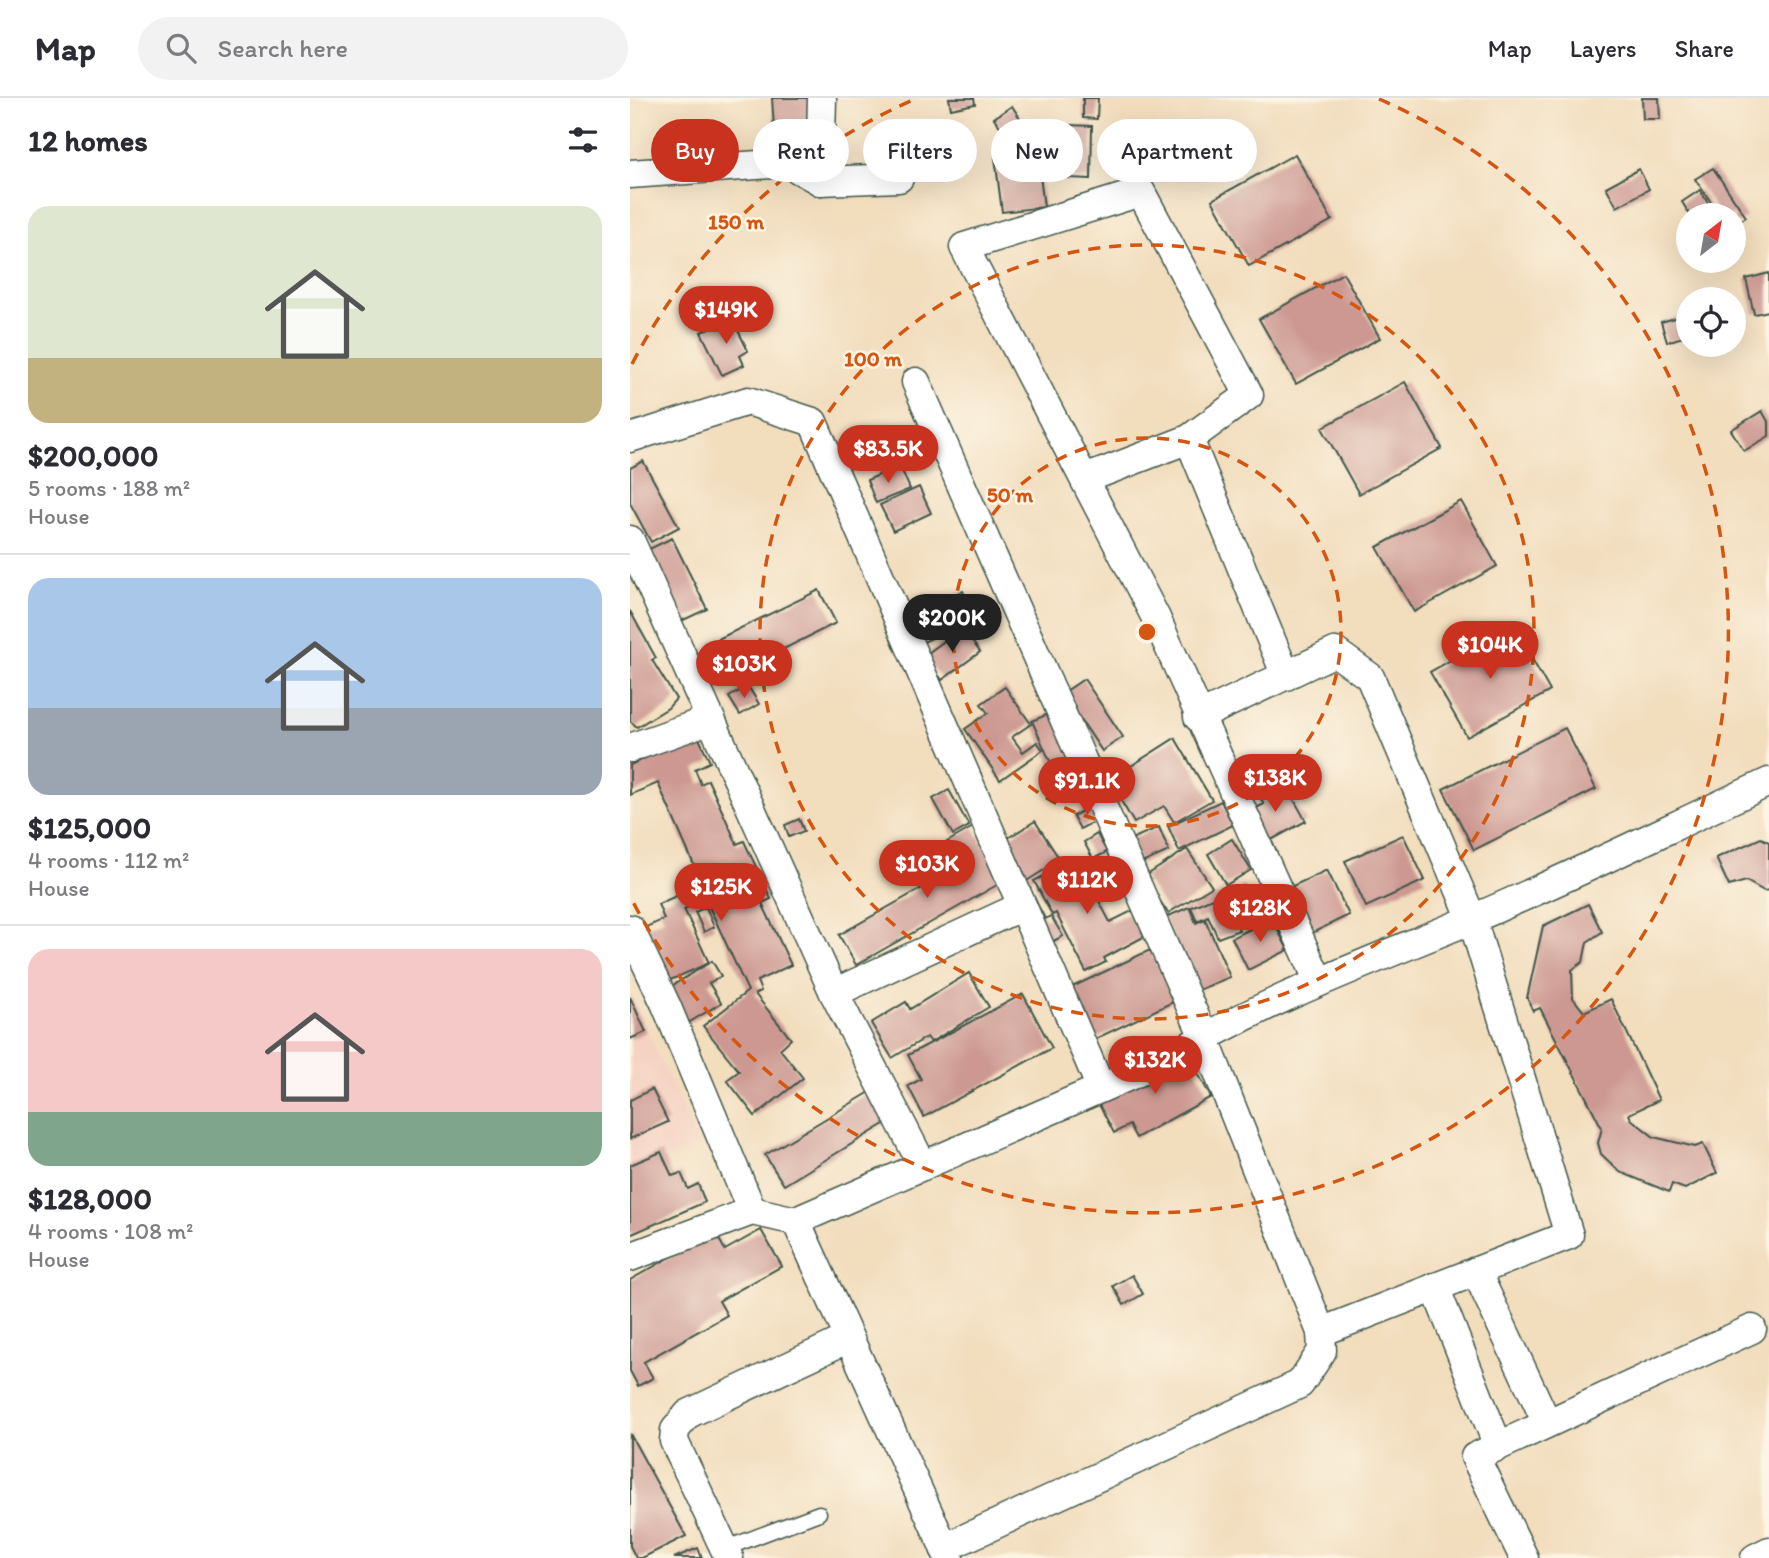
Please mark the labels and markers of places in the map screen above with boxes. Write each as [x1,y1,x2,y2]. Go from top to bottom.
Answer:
pin: $149K [677,286,775,346]
pin: $83.5K [831,426,945,485]
pin: $200K [903,594,1001,654]
centre of rings [1135,620,1159,644]
pin: $104K [1441,622,1539,681]
pin: $103K [695,640,793,700]
pin: $138K [1226,754,1324,814]
pin: $91.1K [1030,758,1144,817]
pin: $103K [878,840,976,900]
pin: $112K [1038,856,1136,916]
pin: $125K [672,864,770,923]
pin: $128K [1211,884,1309,944]
pin: $132K [1106,1037,1204,1096]

